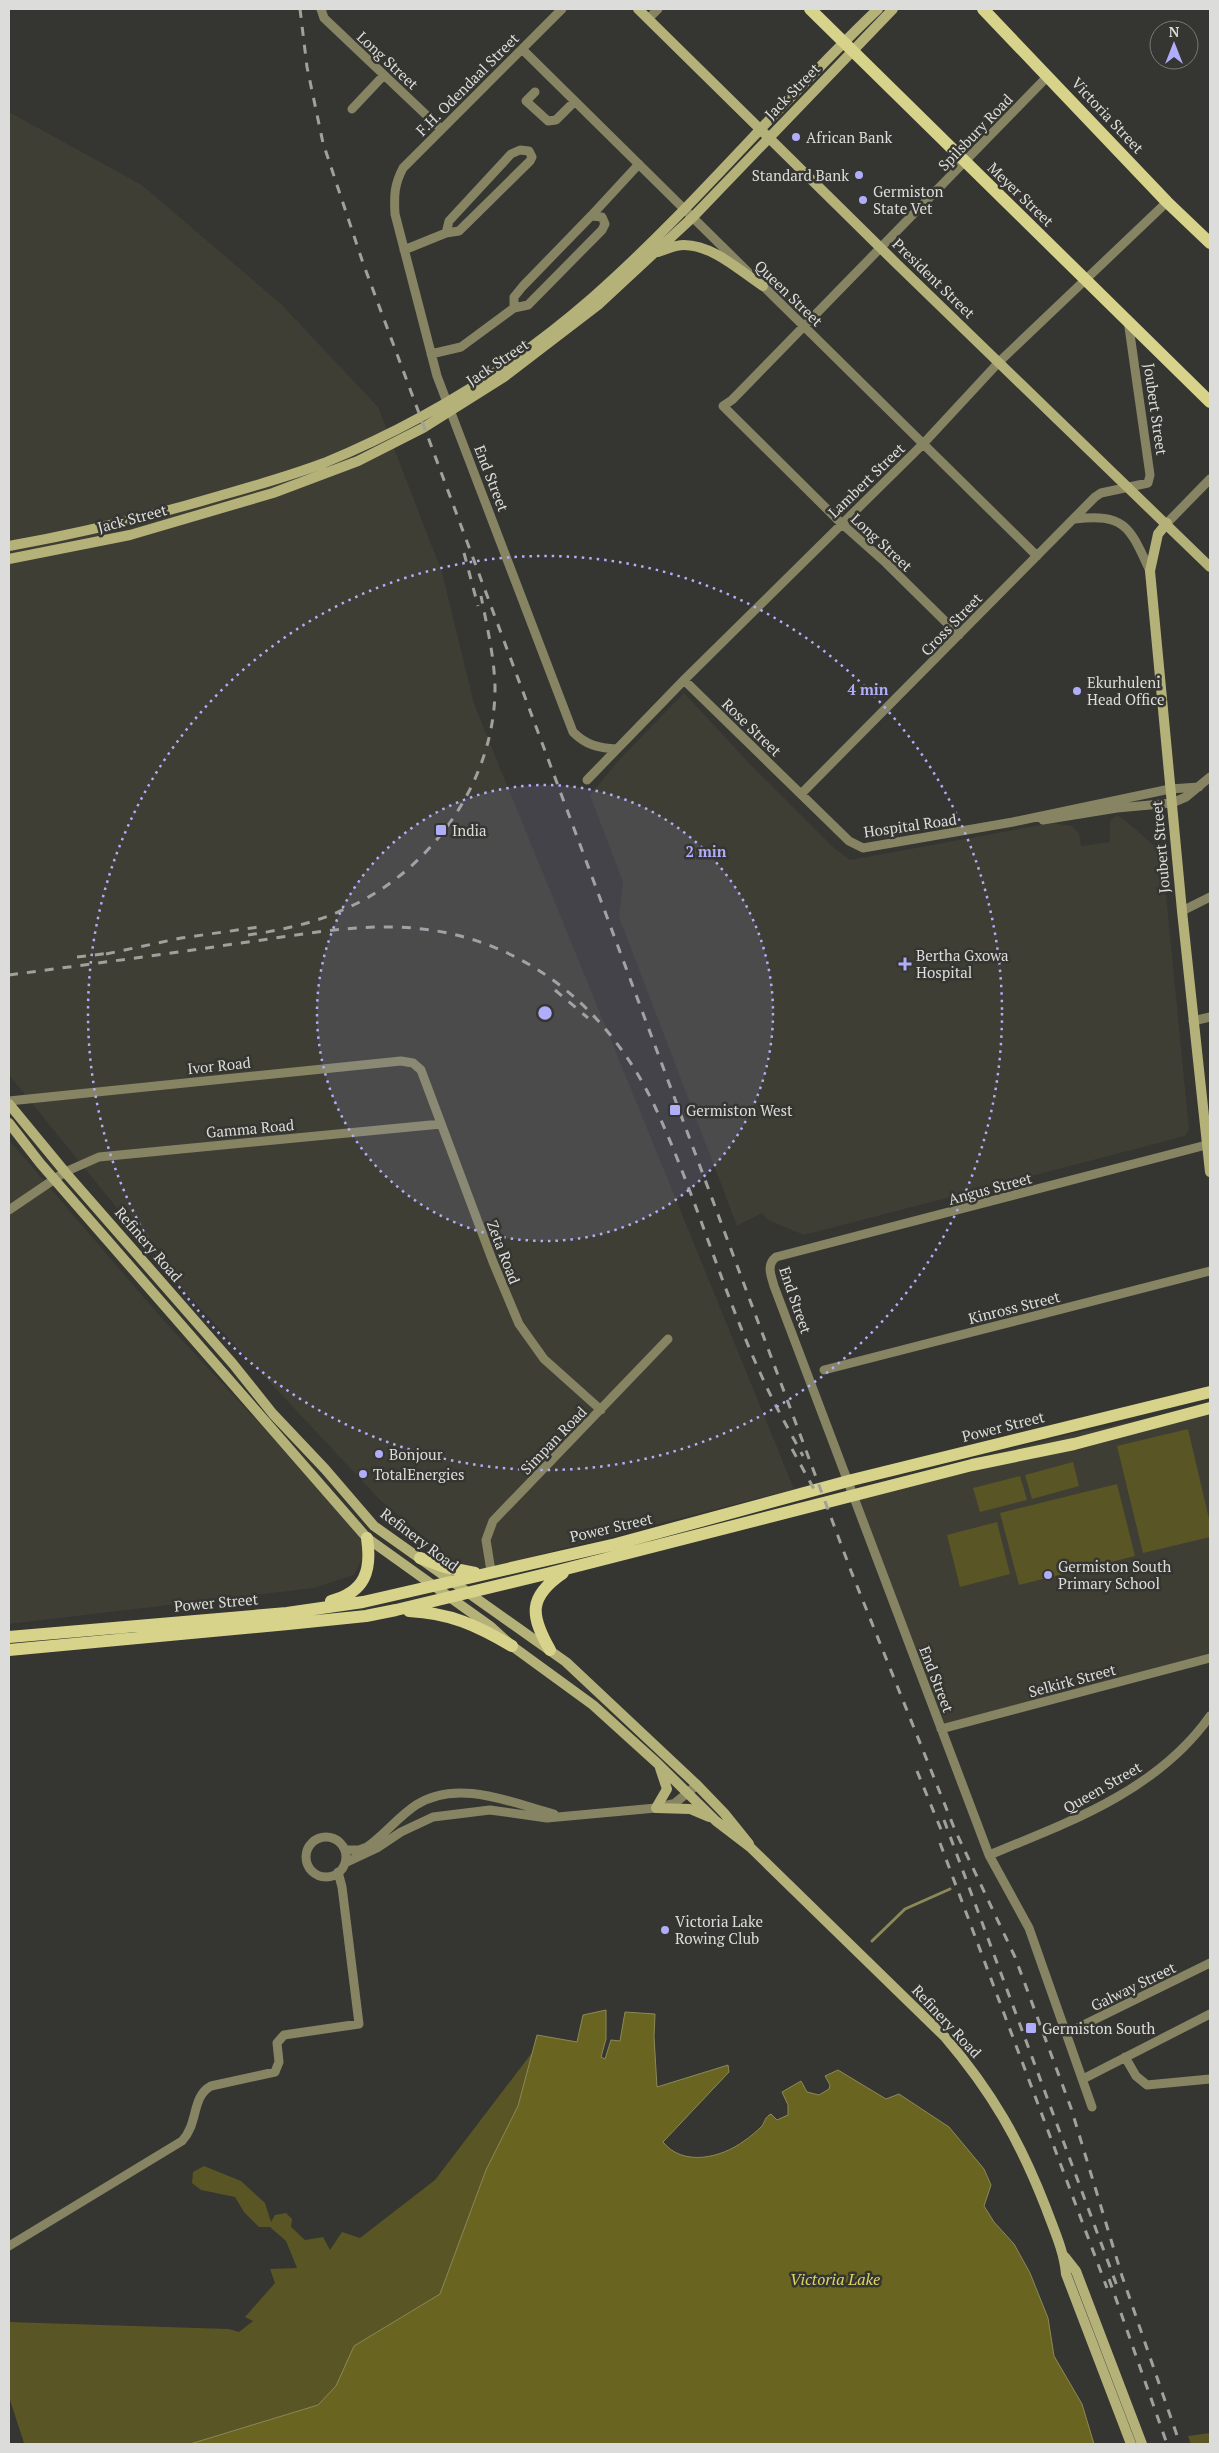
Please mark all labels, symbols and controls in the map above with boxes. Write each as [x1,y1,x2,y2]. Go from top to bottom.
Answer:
north arrow [1149,20,1199,70]
text: N [1169,22,1180,41]
street label: Long Street [353,26,423,94]
street label: F.H. Odendaal Street [411,28,523,140]
street label: Jack Street [760,58,824,124]
street label: Victoria Street [1068,73,1149,158]
street label: Spilsbury Road [933,89,1017,175]
place label: African Bank [806,127,892,147]
marker: African Bank [790,131,802,143]
street label: Meyer Street [984,157,1059,231]
place label: Standard Bank [752,165,849,185]
marker: Standard Bank [853,169,865,181]
place label: Germiston State Vet [873,181,943,218]
marker: Germiston State Vet [857,194,869,206]
street label: President Street [888,234,980,323]
street label: Queen Street [751,255,828,331]
street label: Jack Street [462,334,532,390]
street label: Joubert Street [1140,362,1172,457]
street label: Lambert Street [823,438,909,522]
street label: End Street [470,442,514,514]
street label: Jack Street [95,499,169,537]
street label: Long Street [847,508,917,576]
street label: Cross Street [916,588,986,660]
place label: Ekurhuleni Head Office [1087,672,1165,709]
text: 4 min [847,679,889,699]
marker: Ekurhuleni Head Office [1071,685,1083,697]
street label: Rose Street [718,694,786,761]
street label: Joubert Street [1146,800,1174,894]
street label: Hospital Road [862,809,958,841]
place label: India [452,820,487,840]
marker: India [434,823,448,837]
text: 2 min [685,841,727,861]
place label: Bertha Gxowa Hospital [916,945,1009,982]
marker: Bertha Gxowa Hospital [898,957,912,971]
centre of rings [536,1004,554,1022]
street label: Ivor Road [186,1052,252,1078]
place label: Germiston West [686,1100,793,1120]
marker: Germiston West [668,1103,682,1117]
street label: Gamma Road [205,1114,295,1142]
street label: Angus Street [946,1167,1034,1209]
street label: Refinery Road [111,1202,187,1286]
street label: Zeta Road [483,1217,525,1287]
street label: End Street [775,1264,817,1337]
street label: Kinross Street [966,1286,1062,1328]
street label: Simpan Road [515,1402,591,1478]
street label: Power Street [960,1406,1047,1446]
place label: Bonjour [389,1444,443,1464]
marker: Bonjour [373,1448,385,1460]
place label: TotalEnergies [373,1464,465,1484]
marker: TotalEnergies [357,1468,369,1480]
street label: Refinery Road [377,1503,463,1575]
street label: Power Street [568,1508,655,1546]
place label: Germiston South Primary School [1058,1556,1172,1593]
marker: Germiston South Primary School [1042,1569,1054,1581]
street label: Power Street [173,1588,259,1616]
street label: End Street [915,1643,959,1715]
street label: Selkirk Street [1026,1659,1118,1701]
street label: Queen Street [1059,1756,1145,1818]
place label: Victoria Lake Rowing Club [675,1911,763,1948]
marker: Victoria Lake Rowing Club [659,1924,671,1936]
street label: Galway Street [1087,1957,1179,2015]
street label: Refinery Road [908,1980,986,2062]
place label: Germiston South [1042,2018,1156,2038]
marker: Germiston South [1024,2021,1038,2035]
water label: Victoria Lake [790,2268,880,2290]

